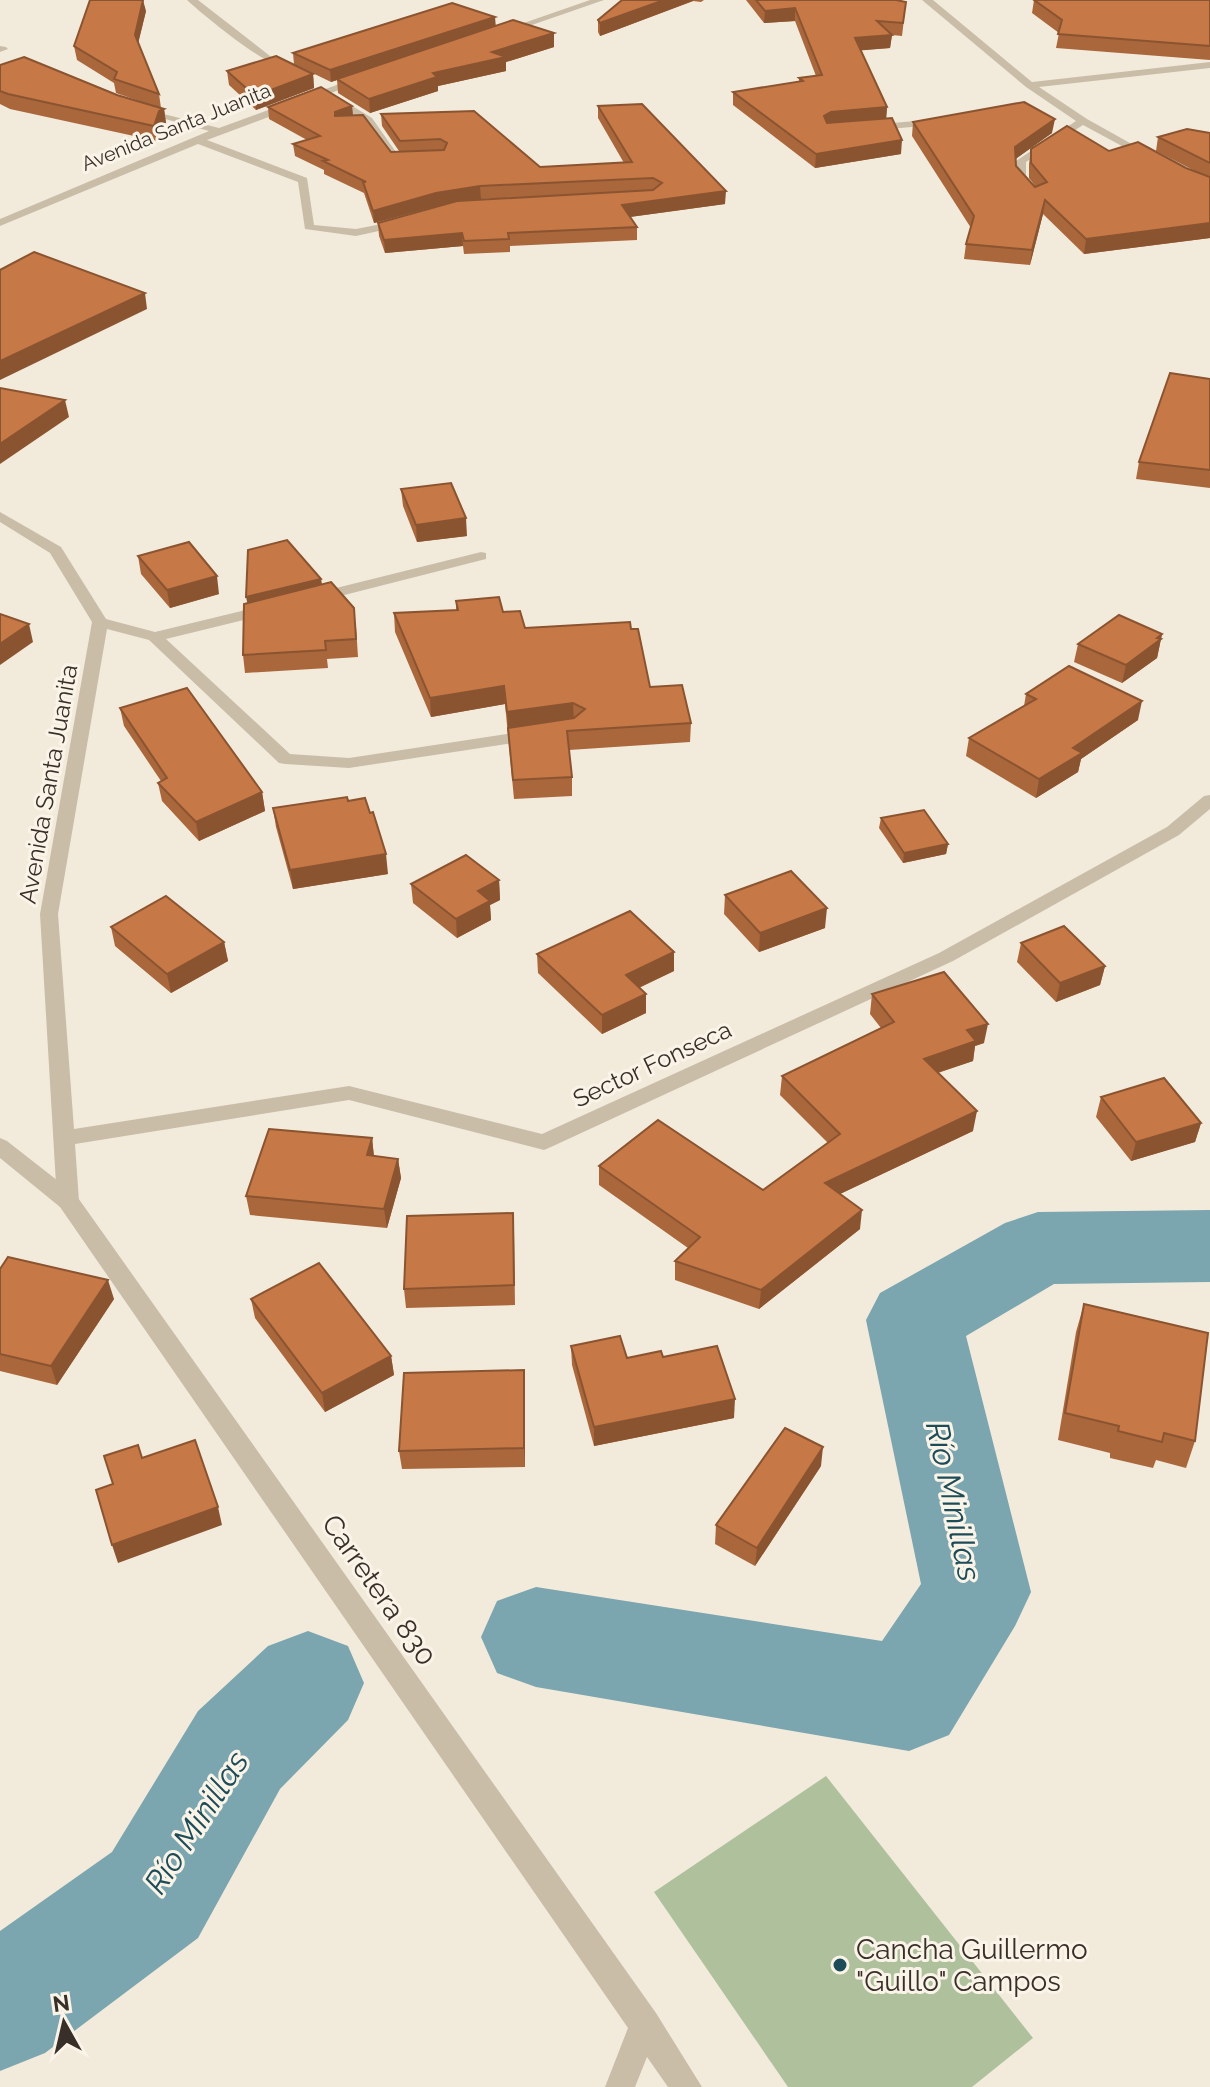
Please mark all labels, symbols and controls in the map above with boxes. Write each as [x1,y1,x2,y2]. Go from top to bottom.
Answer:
street label: Avenida Santa Juanita [78,78,274,176]
street label: Avenida Santa Juanita [13,662,83,906]
street label: Sector Fonseca [568,1015,736,1113]
water label: Río Minillas [919,1418,989,1584]
street label: Carretera 830 [315,1508,443,1672]
water label: Río Minillas [136,1744,256,1900]
place label: Cancha Guillermo "Guillo" Campos [856,1933,1088,1998]
marker: Cancha Guillermo "Guillo" Campos [831,1956,849,1974]
north arrow [24,1983,104,2063]
text: N [51,1989,71,2017]

